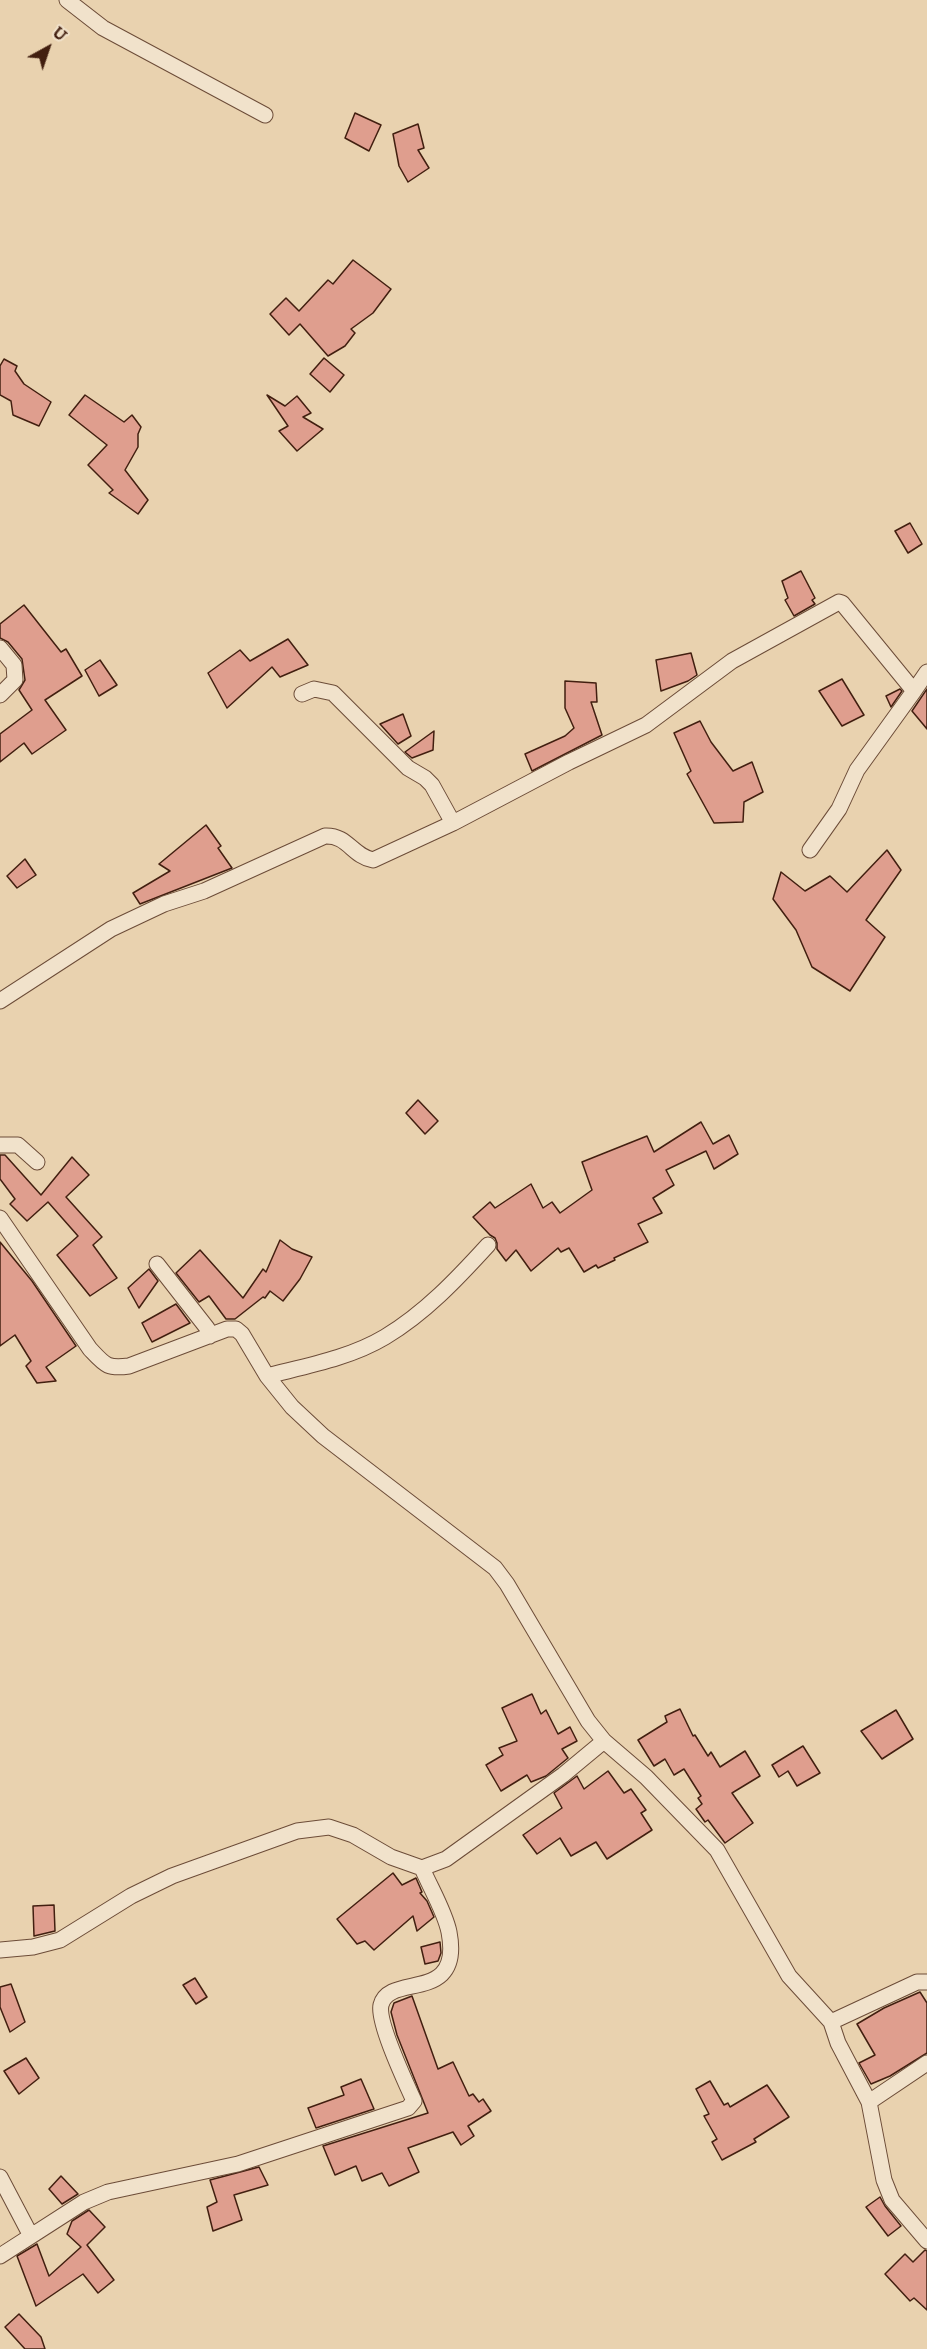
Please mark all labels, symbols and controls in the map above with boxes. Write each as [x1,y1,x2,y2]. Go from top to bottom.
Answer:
north arrow [18,18,78,78]
text: U [48,23,71,46]

